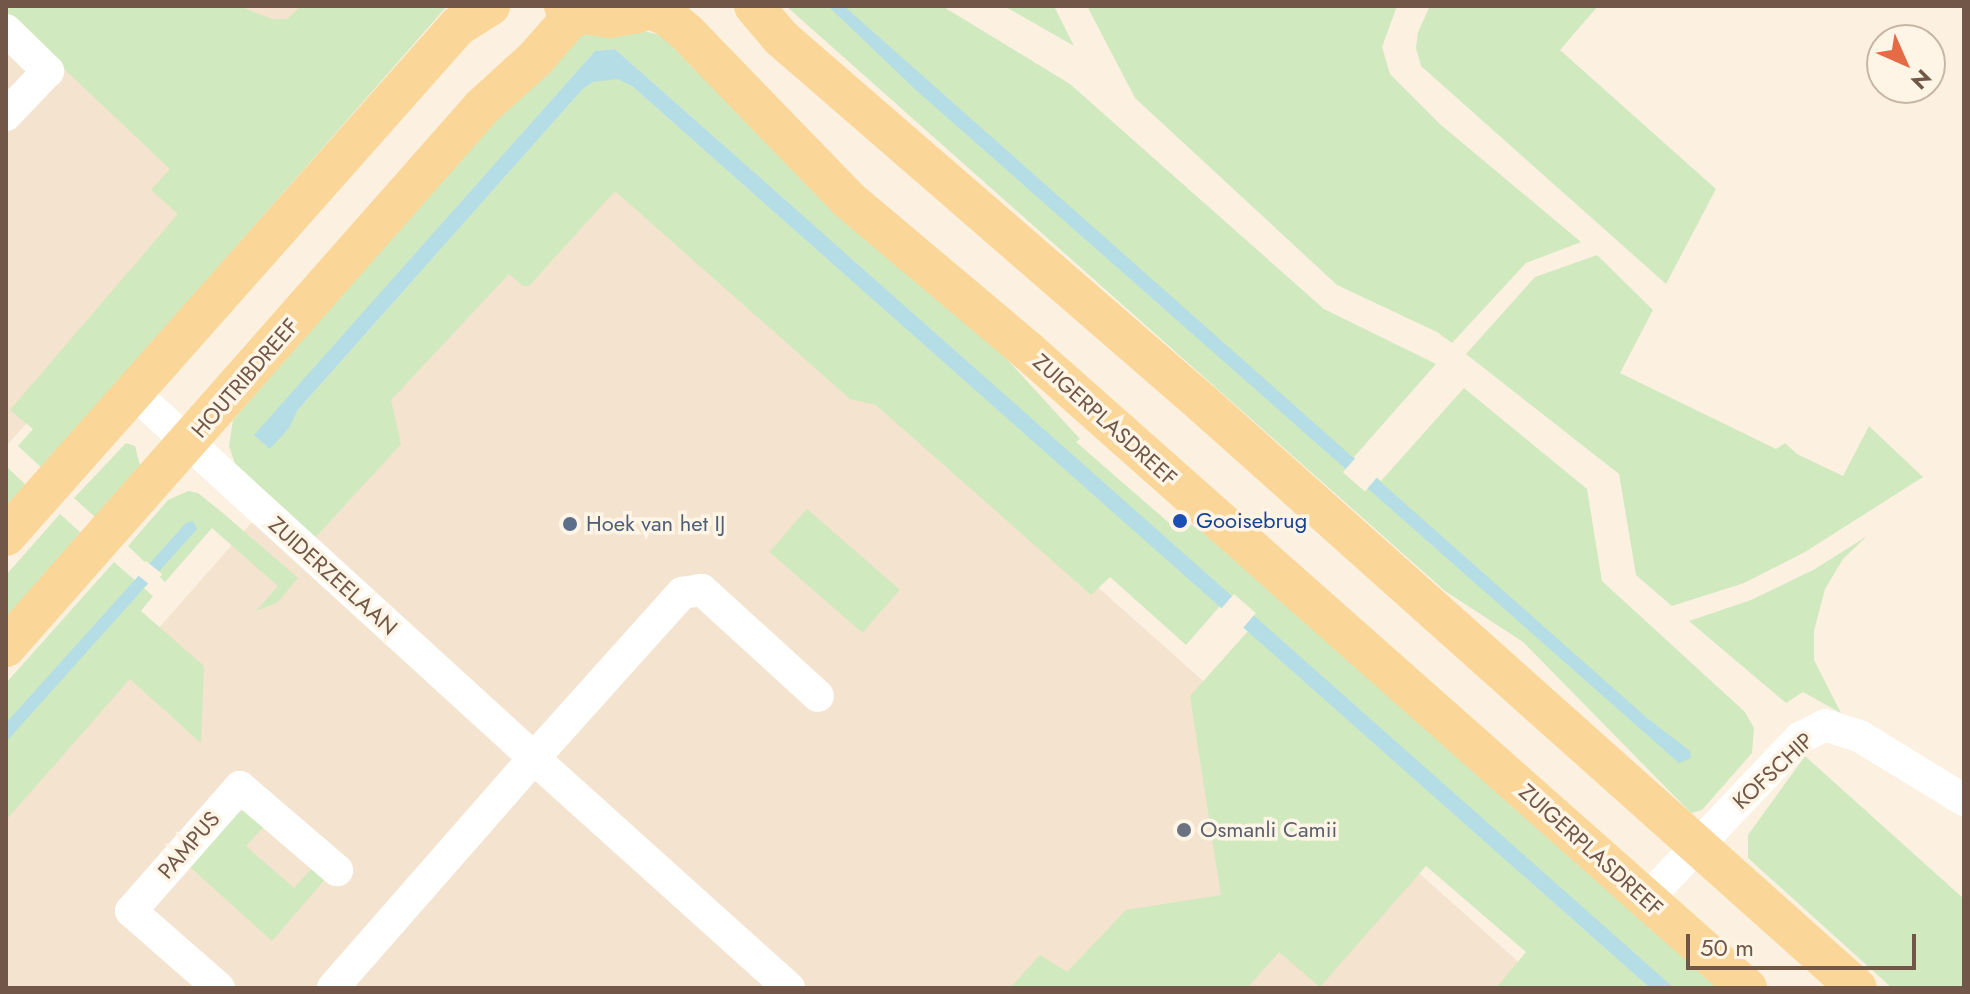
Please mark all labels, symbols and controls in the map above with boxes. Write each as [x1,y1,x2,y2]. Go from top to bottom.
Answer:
north arrow [1866,24,1946,104]
text: N [1904,62,1939,97]
street label: HOUTRIBDREEF [186,313,304,443]
street label: ZUIGERPLASDREEF [1028,349,1182,491]
place label: Gooisebrug [1196,508,1307,534]
street label: ZUIDERZEELAAN [263,511,403,641]
place label: Hoek van het IJ [586,511,725,537]
marker: Gooisebrug [1171,512,1189,530]
marker: Hoek van het IJ [561,515,579,533]
street label: KOFSCHIP [1727,727,1819,815]
street label: ZUIGERPLASDREEF [1514,779,1668,921]
street label: PAMPUS [153,806,225,884]
place label: Osmanli Camii [1200,817,1337,843]
marker: Osmanli Camii [1175,821,1193,839]
scale bar [1690,918,1920,968]
text: 50 m [1700,930,1754,965]

